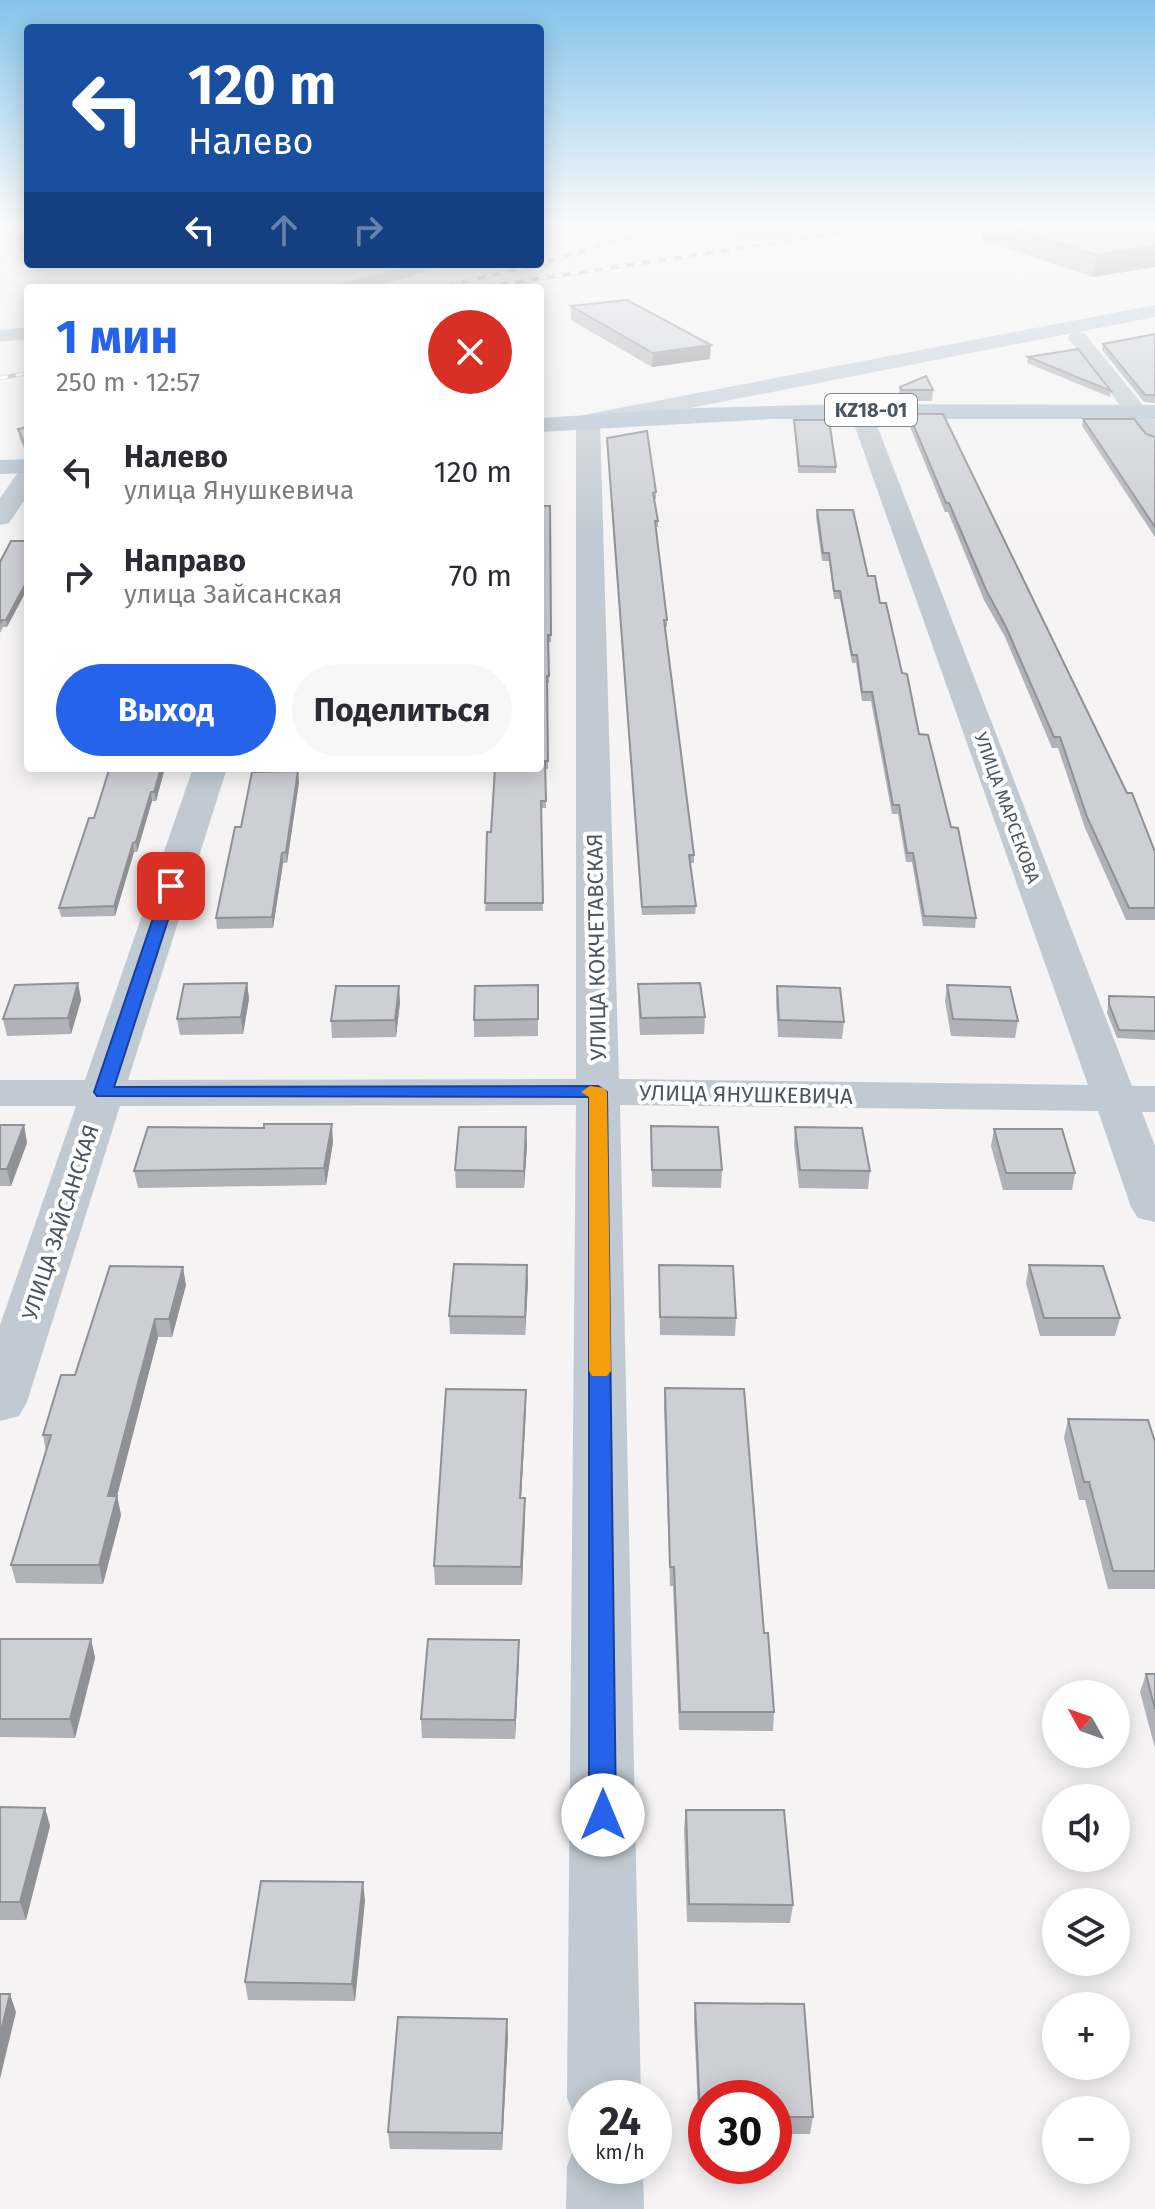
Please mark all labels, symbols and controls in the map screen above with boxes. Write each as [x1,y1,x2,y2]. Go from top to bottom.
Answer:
text: 120 m [188,52,336,119]
icon: left [56,56,160,160]
text: Налево [188,120,314,164]
icon: left [178,208,222,252]
icon: ahead [262,208,306,252]
icon: right [346,208,390,252]
text: 1 мин [56,308,178,366]
button: close [428,310,512,394]
text: 250 m · 12:57 [56,367,200,398]
road number: KZ18-01 [825,394,917,426]
text: Налево [124,439,228,475]
icon: left [56,450,100,494]
text: 120 m [434,454,512,490]
text: улица Янушкевича [124,475,354,506]
text: Направо [124,543,246,579]
icon: right [56,554,100,598]
text: 70 m [449,558,512,594]
text: улица Зайсанская [124,579,342,610]
button: Выход [56,664,276,756]
button: Поделиться [292,664,512,756]
street label: УЛИЦА МАРСЕКОВА [969,730,1045,887]
street label: УЛИЦА КОКЧЕТАВСКАЯ [581,833,612,1061]
pin [137,852,205,920]
icon: arrive [149,864,193,908]
street label: УЛИЦА ЯНУШКЕВИЧА [639,1079,853,1110]
street label: УЛИЦА ЗАЙСАНСКАЯ [16,1121,105,1323]
north arrow [1042,1680,1130,1768]
map controls [1042,1680,1130,2184]
position arrow [561,1773,645,1857]
button: sound [1042,1784,1130,1872]
button: layers [1042,1888,1130,1976]
button: + [1042,1992,1130,2080]
speed limit sign: 30 [688,2080,792,2184]
button: − [1042,2096,1130,2184]
text: 24 [599,2098,641,2146]
text: km/h [595,2140,645,2164]

